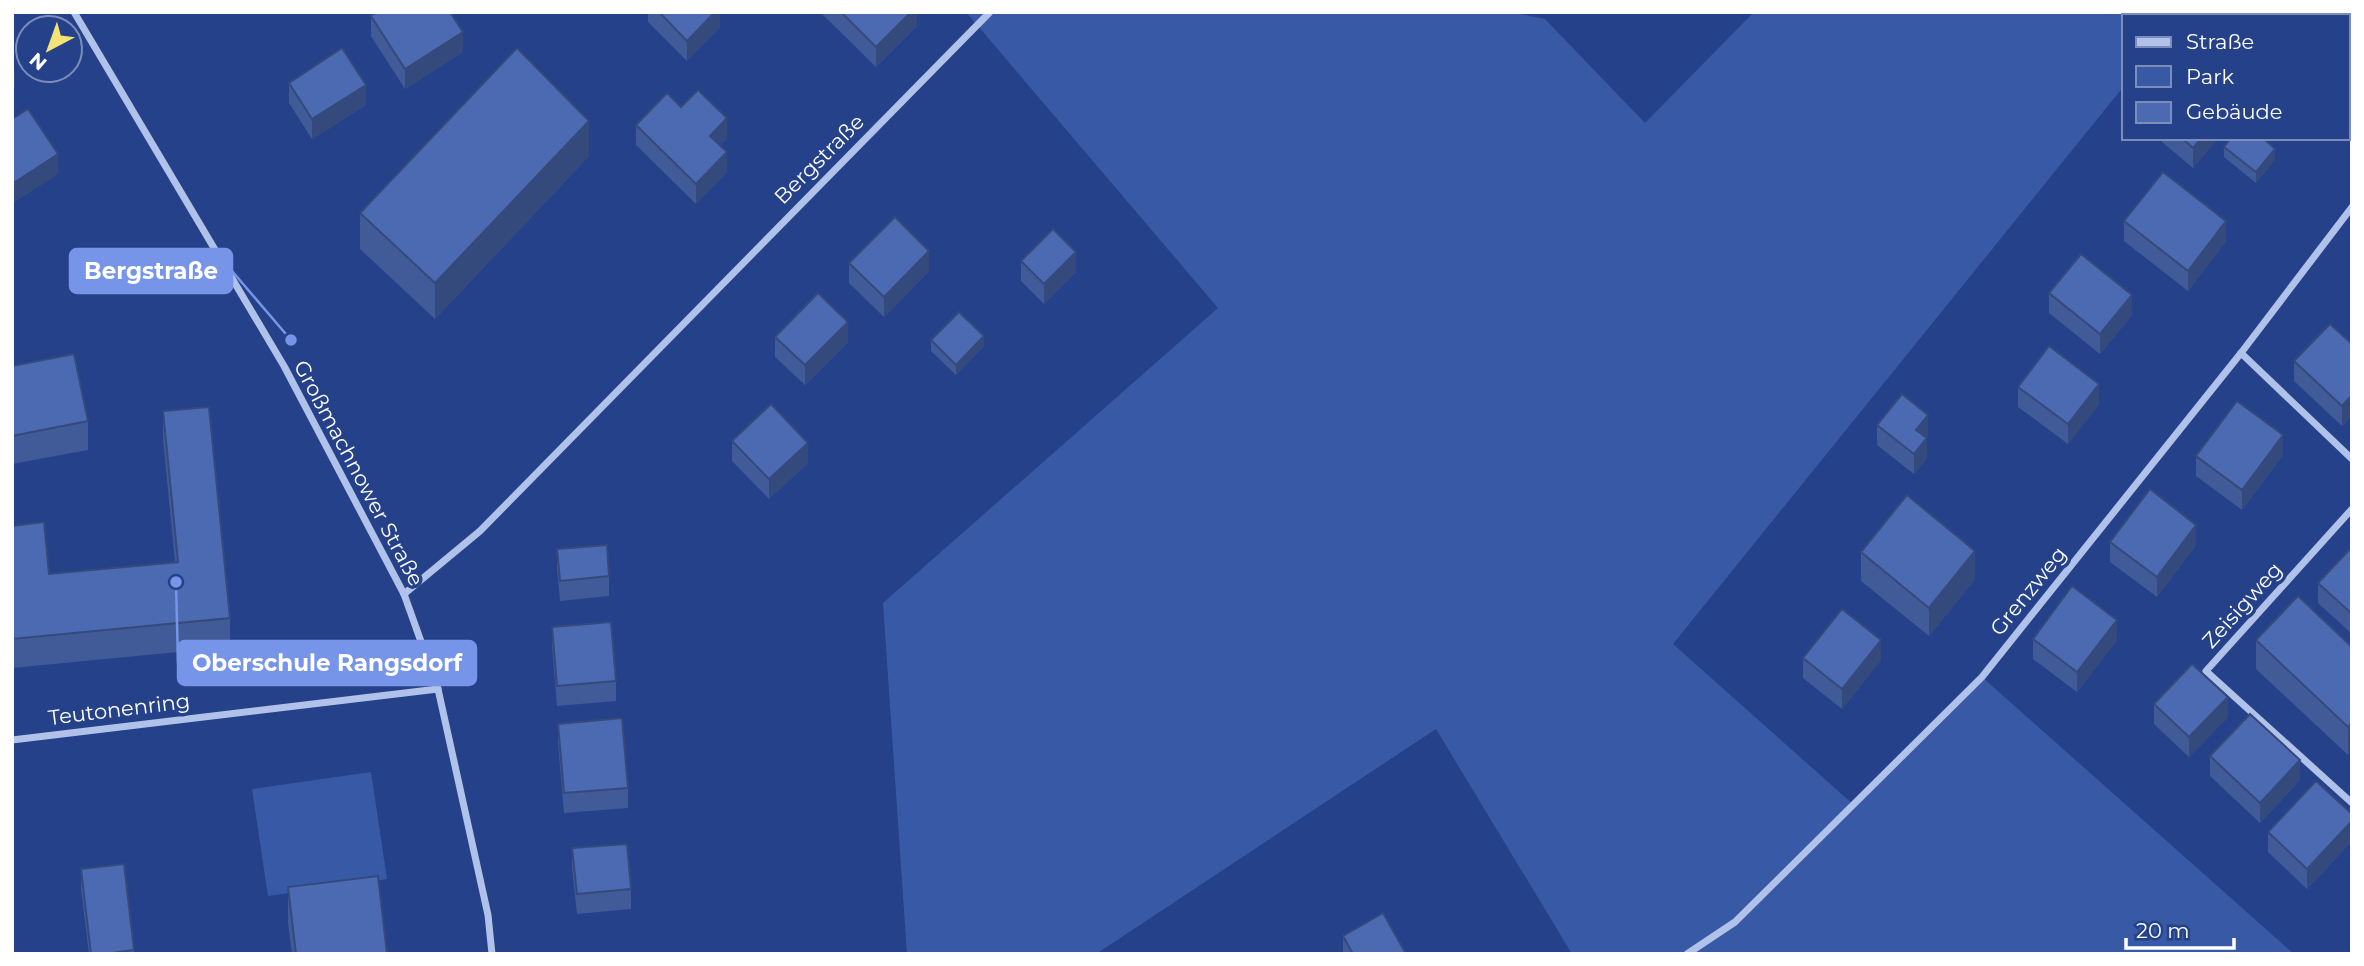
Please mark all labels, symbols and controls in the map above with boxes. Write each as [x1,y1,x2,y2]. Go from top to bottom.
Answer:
north arrow [14,14,84,84]
legend [2122,14,2350,140]
text: Straße [2186,29,2254,54]
text: N [25,48,52,75]
text: Park [2186,64,2234,89]
text: Gebäude [2186,99,2283,124]
street label: Bergstraße [769,109,869,209]
callout: Bergstraße [70,249,232,293]
text: Bergstraße [84,257,218,285]
street label: Großmachnower Straße [289,356,429,590]
street label: Grenzweg [1985,542,2071,640]
street label: Zeisigweg [2197,557,2287,653]
callout: Oberschule Rangsdorf [178,641,476,685]
text: Oberschule Rangsdorf [192,649,463,677]
street label: Teutonenring [47,688,191,730]
scale bar [2126,906,2234,950]
text: 20 m [2136,918,2190,943]

